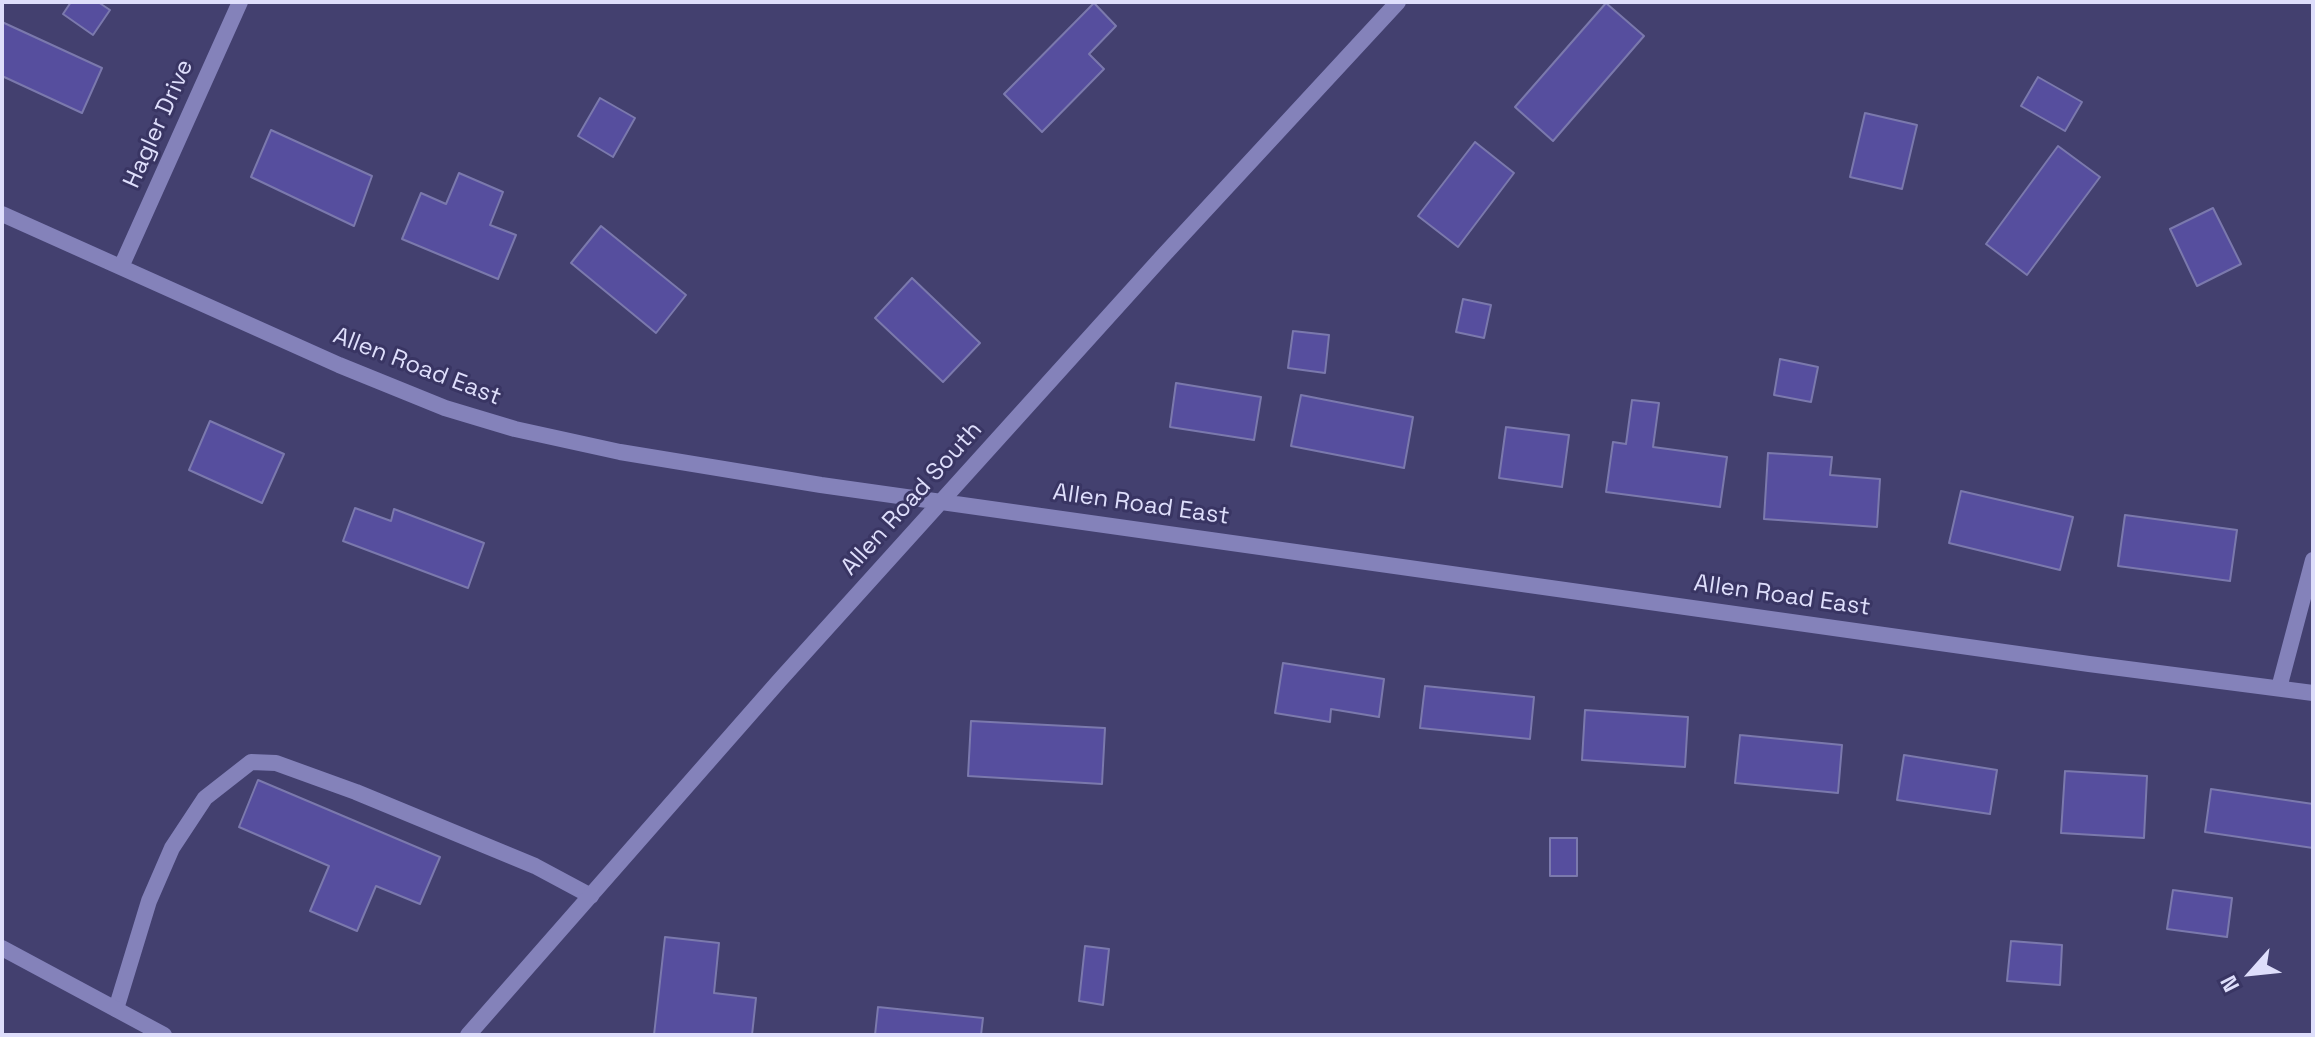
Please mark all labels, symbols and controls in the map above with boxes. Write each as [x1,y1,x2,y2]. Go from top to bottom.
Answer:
street label: Hagler Drive [118,55,200,193]
street label: Allen Road East [329,322,505,412]
street label: Allen Road South [835,416,989,582]
street label: Allen Road East [1051,478,1231,532]
street label: Allen Road East [1692,569,1872,623]
north arrow [2211,933,2291,1013]
text: N [2214,971,2245,997]

